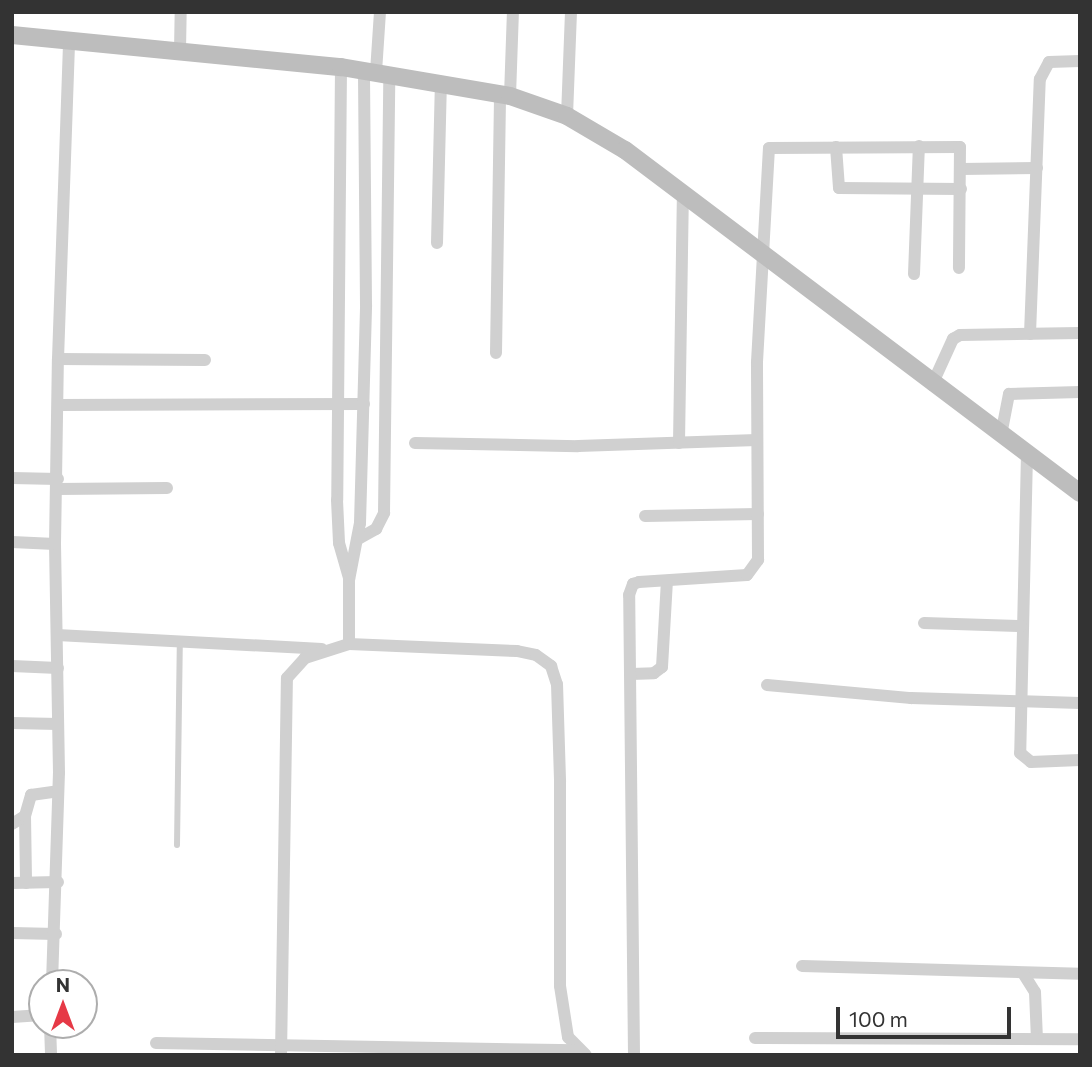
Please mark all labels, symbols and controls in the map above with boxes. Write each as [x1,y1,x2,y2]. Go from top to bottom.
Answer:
north arrow [28,969,98,1039]
text: N [56,973,70,996]
scale bar [840,993,1015,1038]
text: 100 m [849,1006,908,1031]

